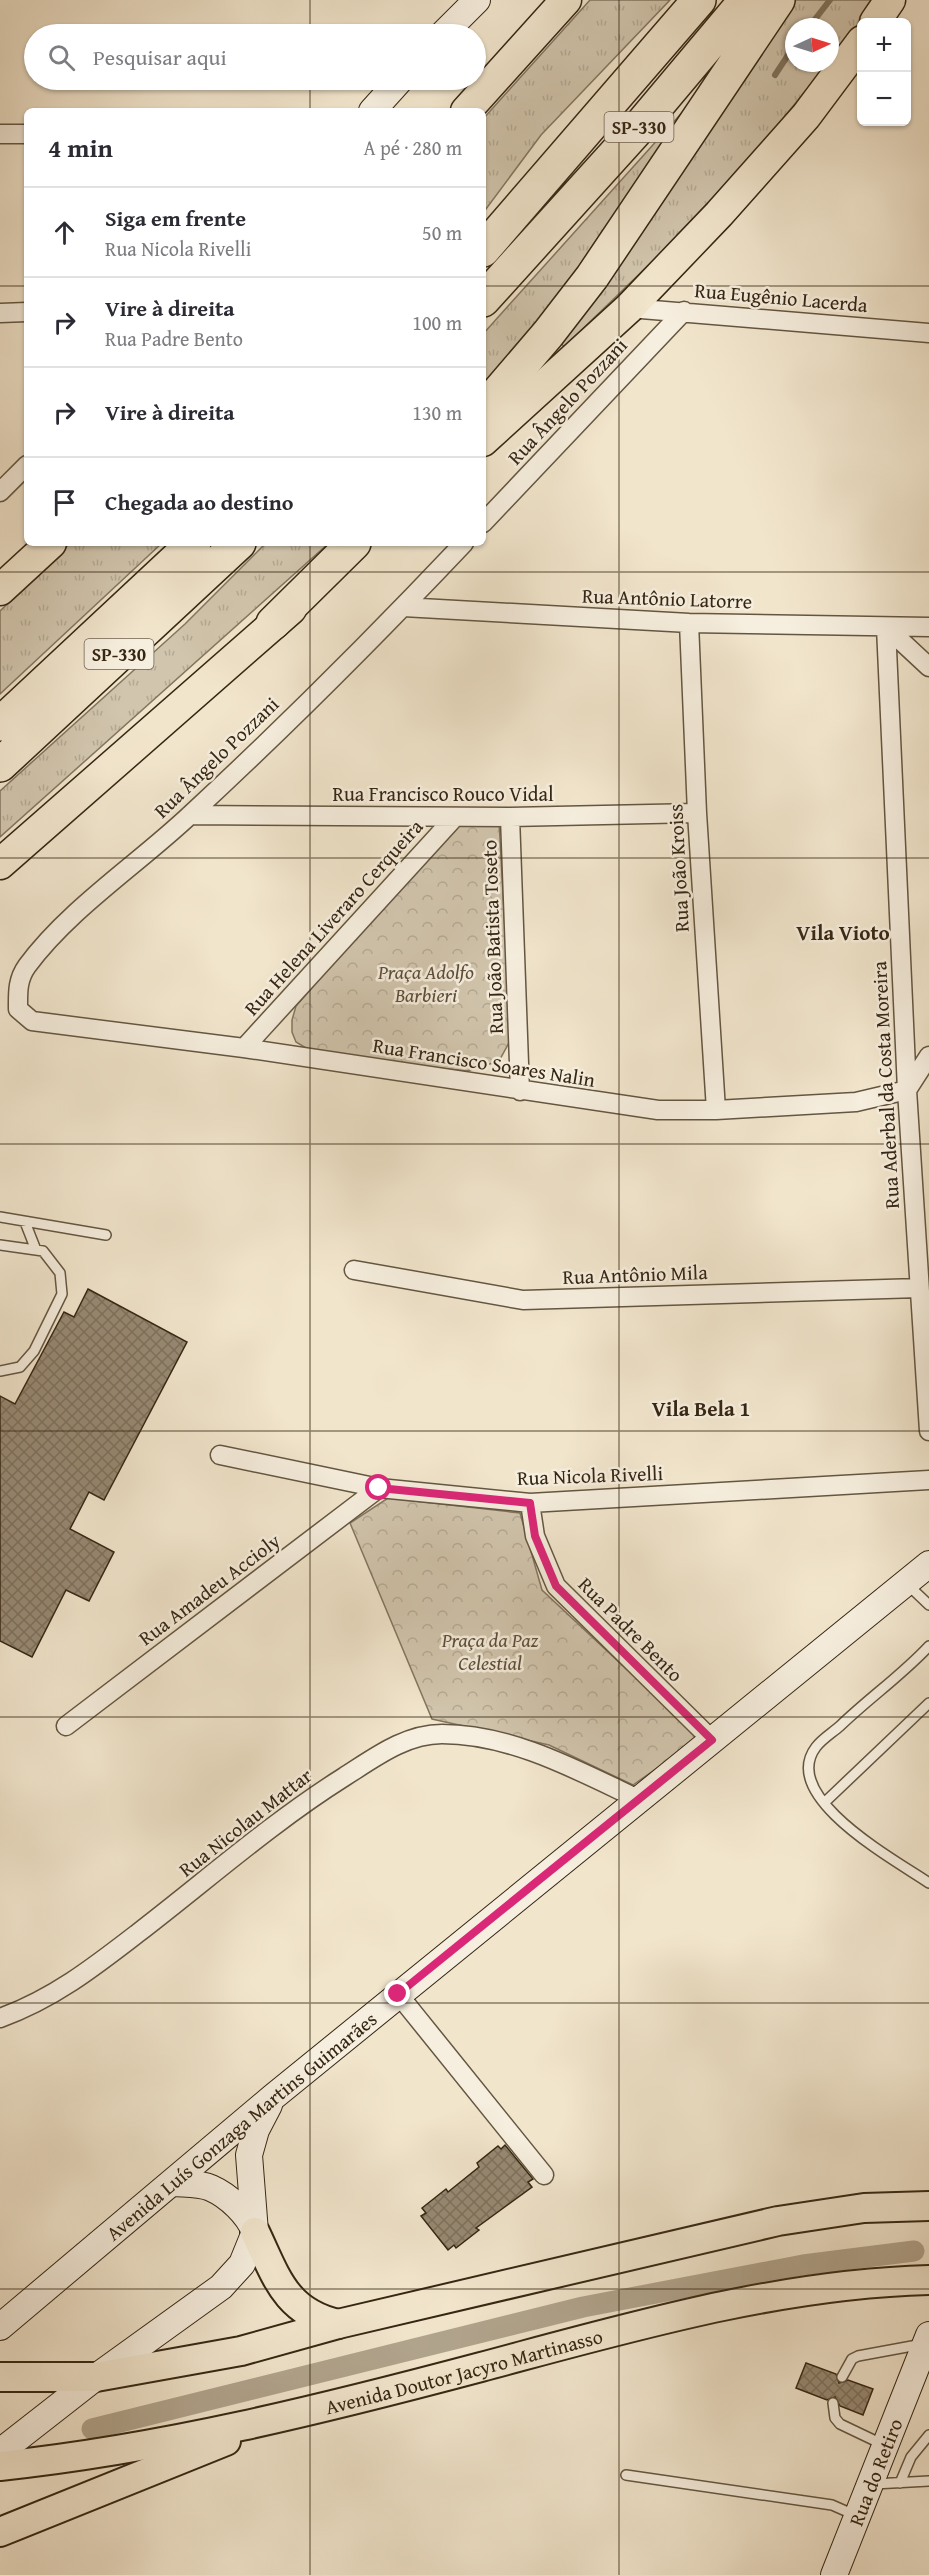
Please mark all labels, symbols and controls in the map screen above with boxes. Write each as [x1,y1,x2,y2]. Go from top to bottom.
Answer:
north arrow [785,18,839,72]
map controls [857,18,911,126]
button: + [857,18,911,72]
search box [24,24,486,90]
icon: search [45,41,78,74]
text: Pesquisar aqui [93,41,227,73]
button: − [857,72,911,126]
road number: SP-330 [604,112,674,142]
text: 4 min [48,128,113,167]
text: A pé · 280 m [364,133,462,162]
text: Siga em frente [105,202,246,234]
icon: ahead [48,216,81,249]
text: 50 m [422,218,462,247]
text: Rua Nicola Rivelli [105,234,251,263]
street label: Rua Eugênio Lacerda [693,275,869,319]
text: Vire à direita [105,292,235,324]
icon: right [48,306,81,339]
text: 100 m [412,308,462,337]
text: Rua Padre Bento [105,324,243,353]
street label: Rua Ângelo Pozzani [501,331,634,471]
icon: right [48,396,81,429]
text: Vire à direita [105,396,235,428]
text: 130 m [412,398,462,427]
icon: arrive [48,486,81,519]
text: Chegada ao destino [105,486,293,518]
street label: Rua Antônio Latorre [581,581,753,615]
road number: SP-330 [84,639,154,669]
street label: Rua Ângelo Pozzani [147,689,285,824]
street label: Rua Francisco Rouco Vidal [332,779,554,808]
street label: Rua João Kroiss [660,803,696,933]
street label: Rua Helena Liveraro Cerqueira [237,812,430,1022]
street label: Rua João Batista Toseto [474,839,510,1035]
district label: Vila Vioto [796,917,890,948]
park label: Praça Adolfo Barbieri [377,957,474,1009]
street label: Rua Aderbal da Costa Moreira [864,960,906,1210]
street label: Rua Francisco Soares Nalin [371,1030,597,1094]
street label: Rua Antônio Mila [562,1257,709,1291]
district label: Vila Bela 1 [652,1393,750,1424]
street label: Rua Nicola Rivelli [516,1458,664,1492]
route start [365,1474,391,1500]
street label: Rua Amadeu Accioly [132,1526,286,1652]
street label: Rua Padre Bento [572,1570,690,1688]
park label: Praça da Paz Celestial [441,1625,539,1677]
street label: Rua Nicolau Mattar [172,1761,318,1883]
route end [384,1980,410,2006]
street label: Avenida Luís Gonzaga Martins Guimarães [99,2004,383,2247]
street label: Avenida Doutor Jacyro Martinasso [322,2321,606,2421]
street label: Rua do Retiro [841,2414,909,2530]

